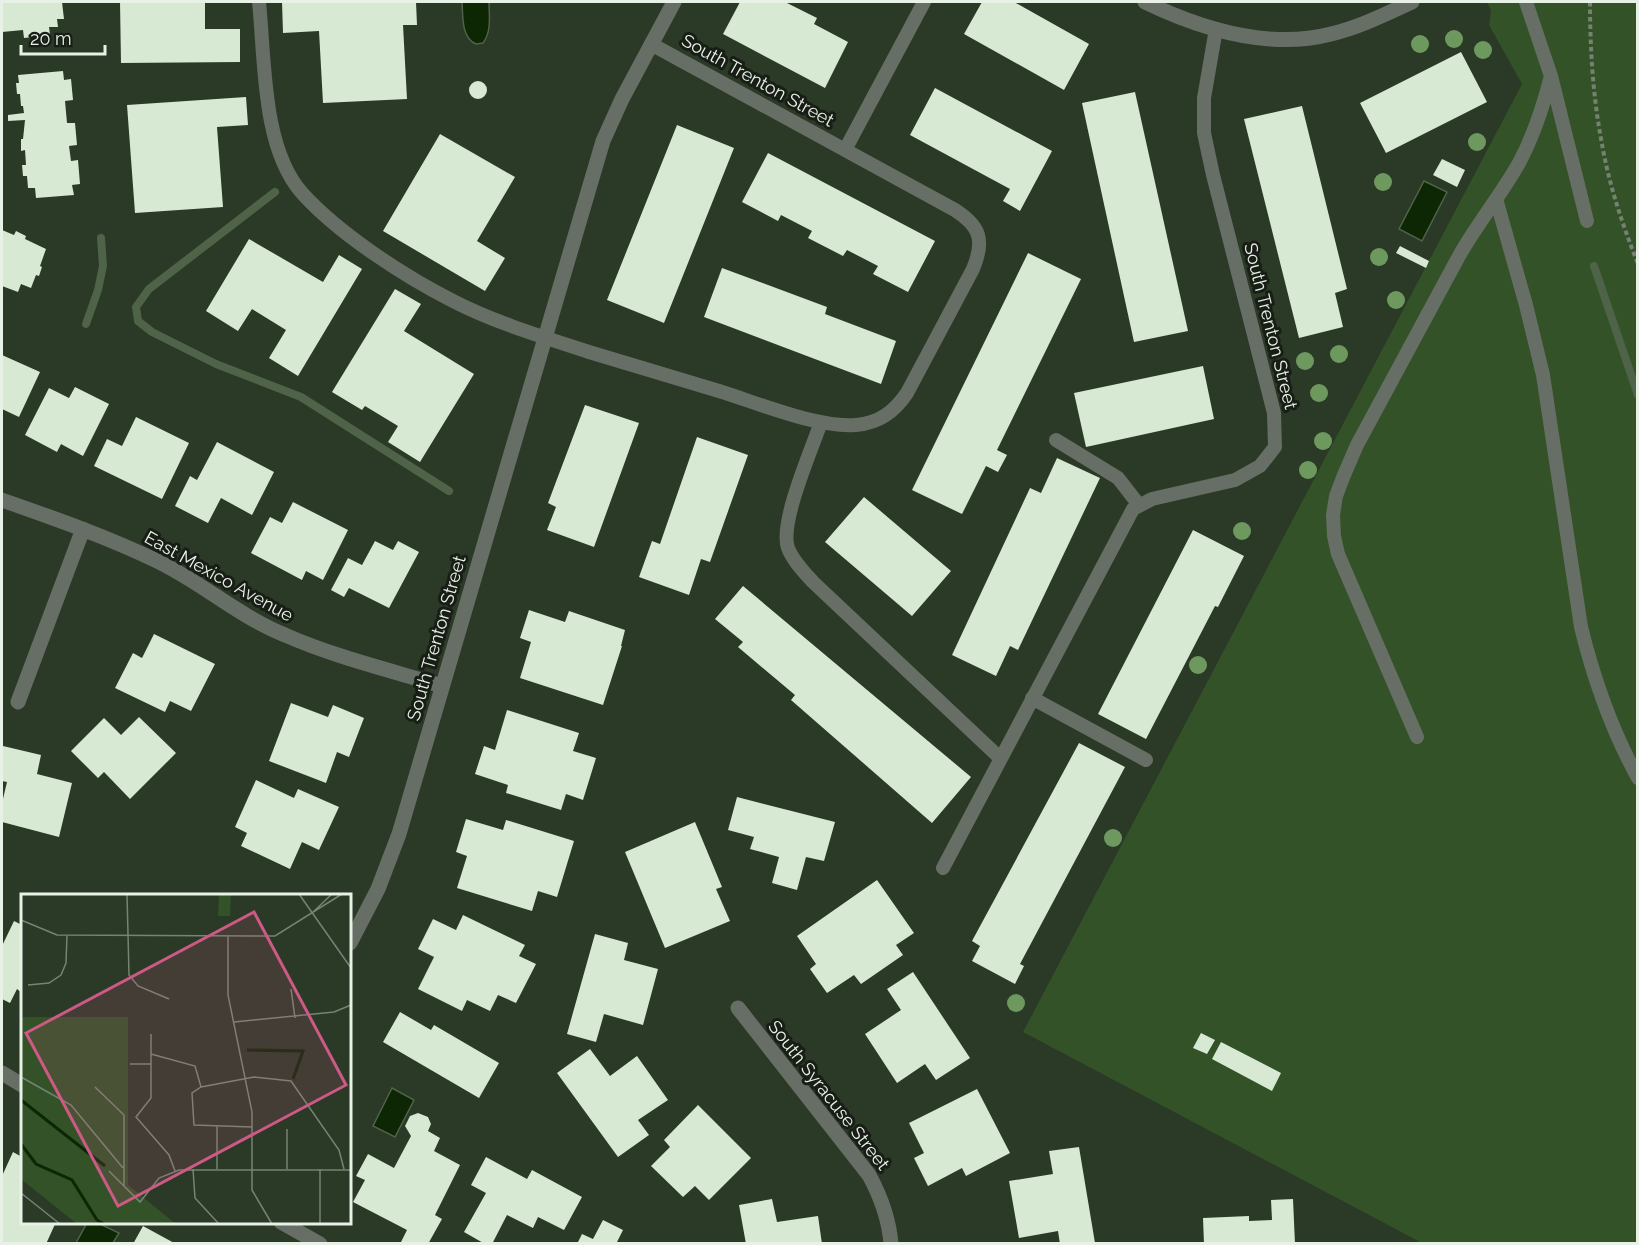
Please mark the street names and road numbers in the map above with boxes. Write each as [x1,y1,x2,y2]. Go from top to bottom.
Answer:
street label: South Trenton Street [678,29,838,131]
street label: South Trenton Street [1240,241,1302,411]
street label: East Mexico Avenue [141,526,297,626]
street label: South Trenton Street [402,553,470,723]
street label: South Syracuse Street [764,1016,894,1174]

